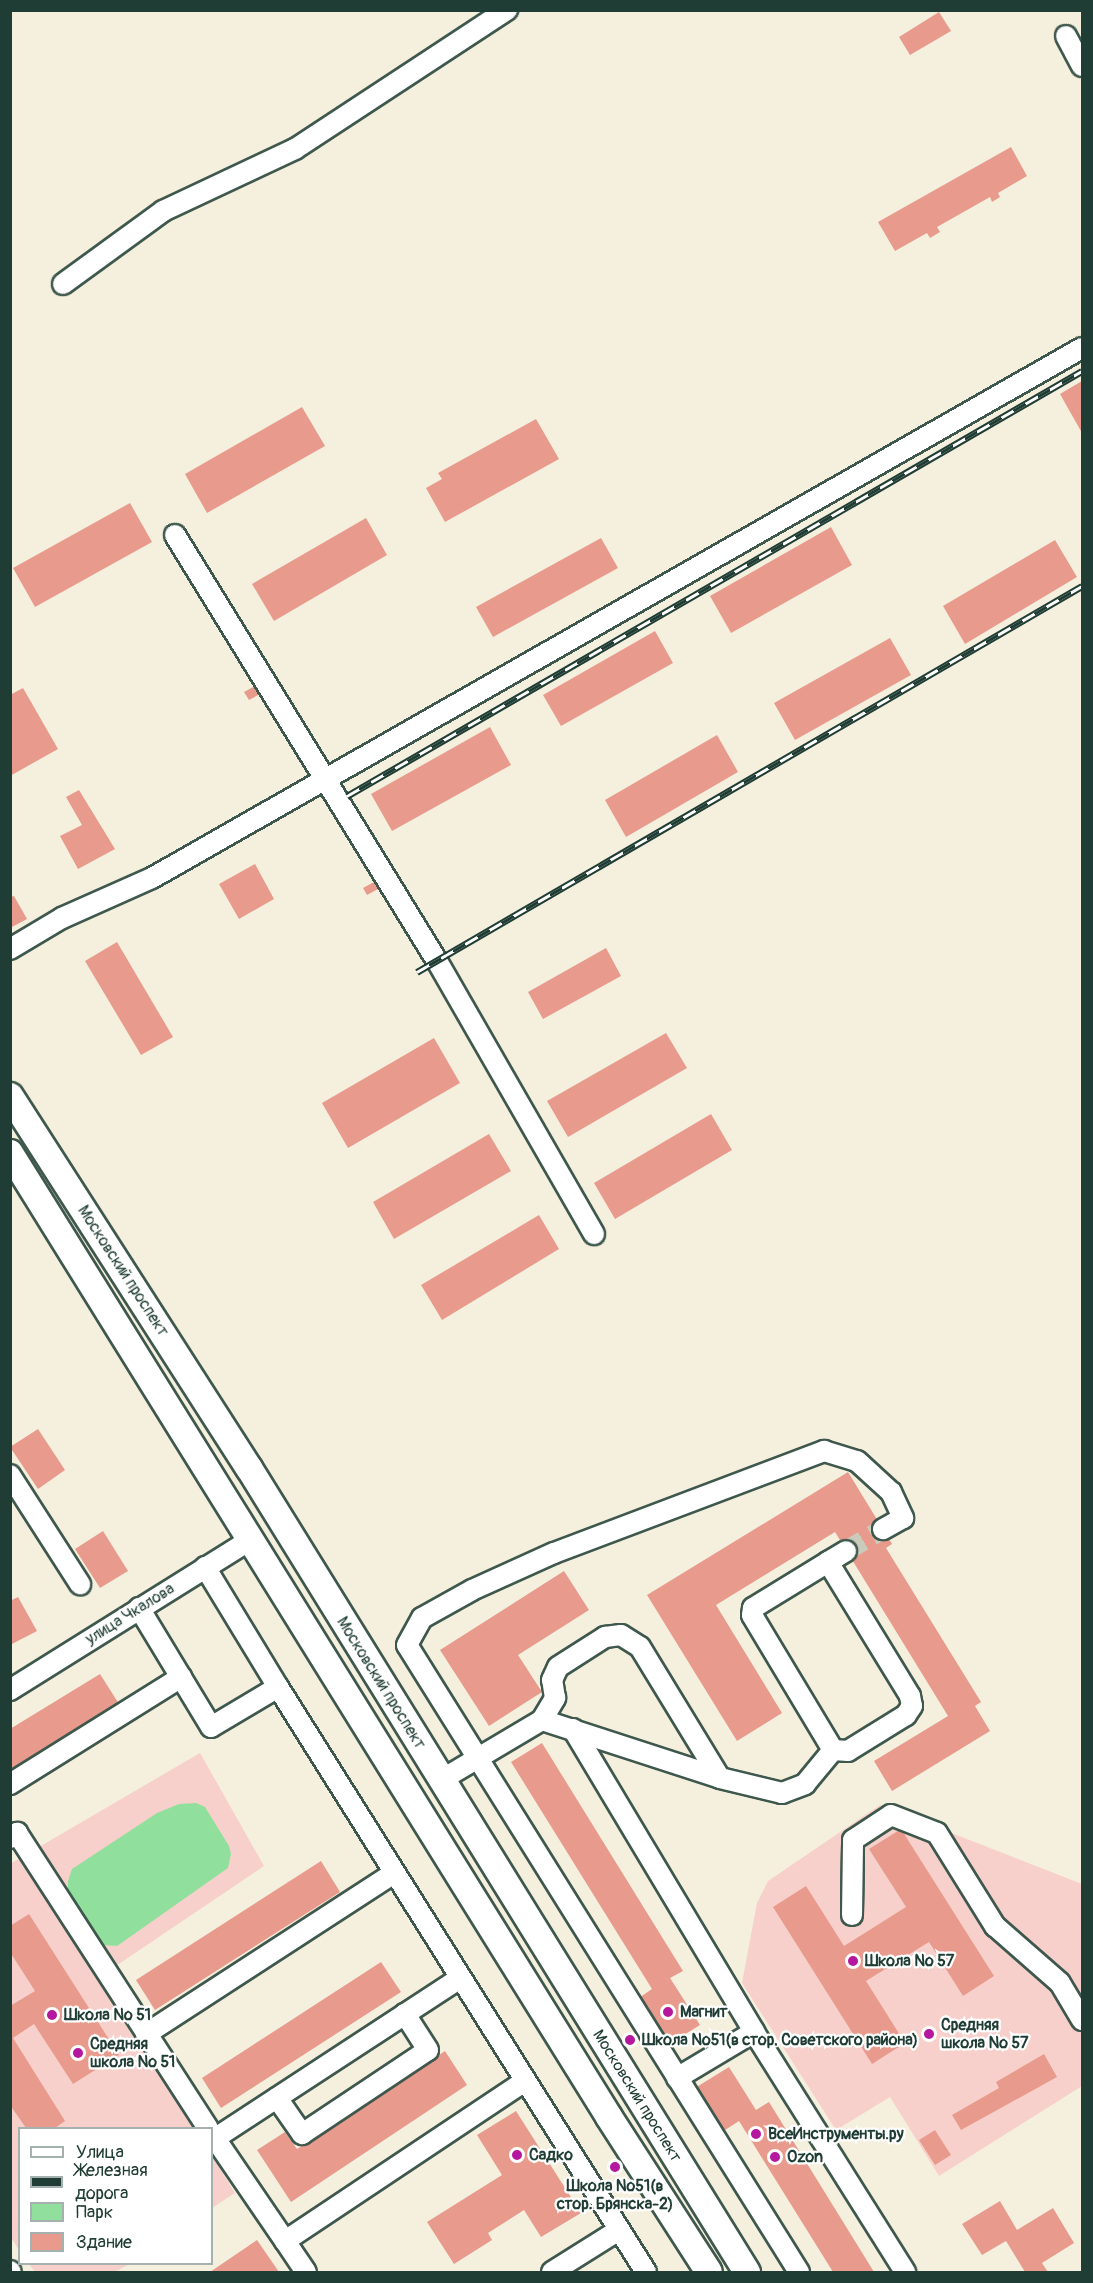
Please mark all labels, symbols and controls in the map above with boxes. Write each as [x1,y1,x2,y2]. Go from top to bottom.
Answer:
street label: Московский проспект [73,1202,173,1340]
street label: улица Чкалова [82,1579,178,1649]
street label: Московский проспект [332,1613,430,1753]
place label: Школа № 57 [865,1951,954,1971]
marker: Школа № 57 [846,1954,860,1968]
place label: Магнит [680,2002,728,2022]
place label: Школа № 51 [64,2005,151,2025]
marker: Магнит [661,2005,675,2019]
marker: Школа № 51 [45,2008,59,2022]
place label: Средняя школа № 57 [941,2015,1029,2053]
street label: Московский проспект [588,2026,686,2166]
marker: Средняя школа № 57 [922,2027,936,2041]
place label: Школа №51(в стор. Советского района) [642,2030,918,2050]
marker: Школа №51(в стор. Советского района) [623,2033,637,2047]
place label: Средняя школа № 51 [90,2034,175,2072]
marker: Средняя школа № 51 [71,2046,85,2060]
place label: ВсеИнструменты.ру [768,2124,903,2144]
legend [18,2127,213,2265]
marker: ВсеИнструменты.ру [749,2127,763,2141]
text: Улица [76,2141,124,2164]
place label: Садко [529,2145,573,2165]
place label: Ozon [787,2147,823,2167]
marker: Садко [510,2148,524,2162]
marker: Ozon [768,2150,782,2164]
text: Железная дорога [75,2159,148,2205]
marker: Школа №51(в стор. Брянска-2) [608,2160,622,2174]
place label: Школа №51(в стор. Брянска-2) [557,2176,673,2214]
text: Парк [76,2201,113,2224]
text: Здание [76,2231,132,2254]

